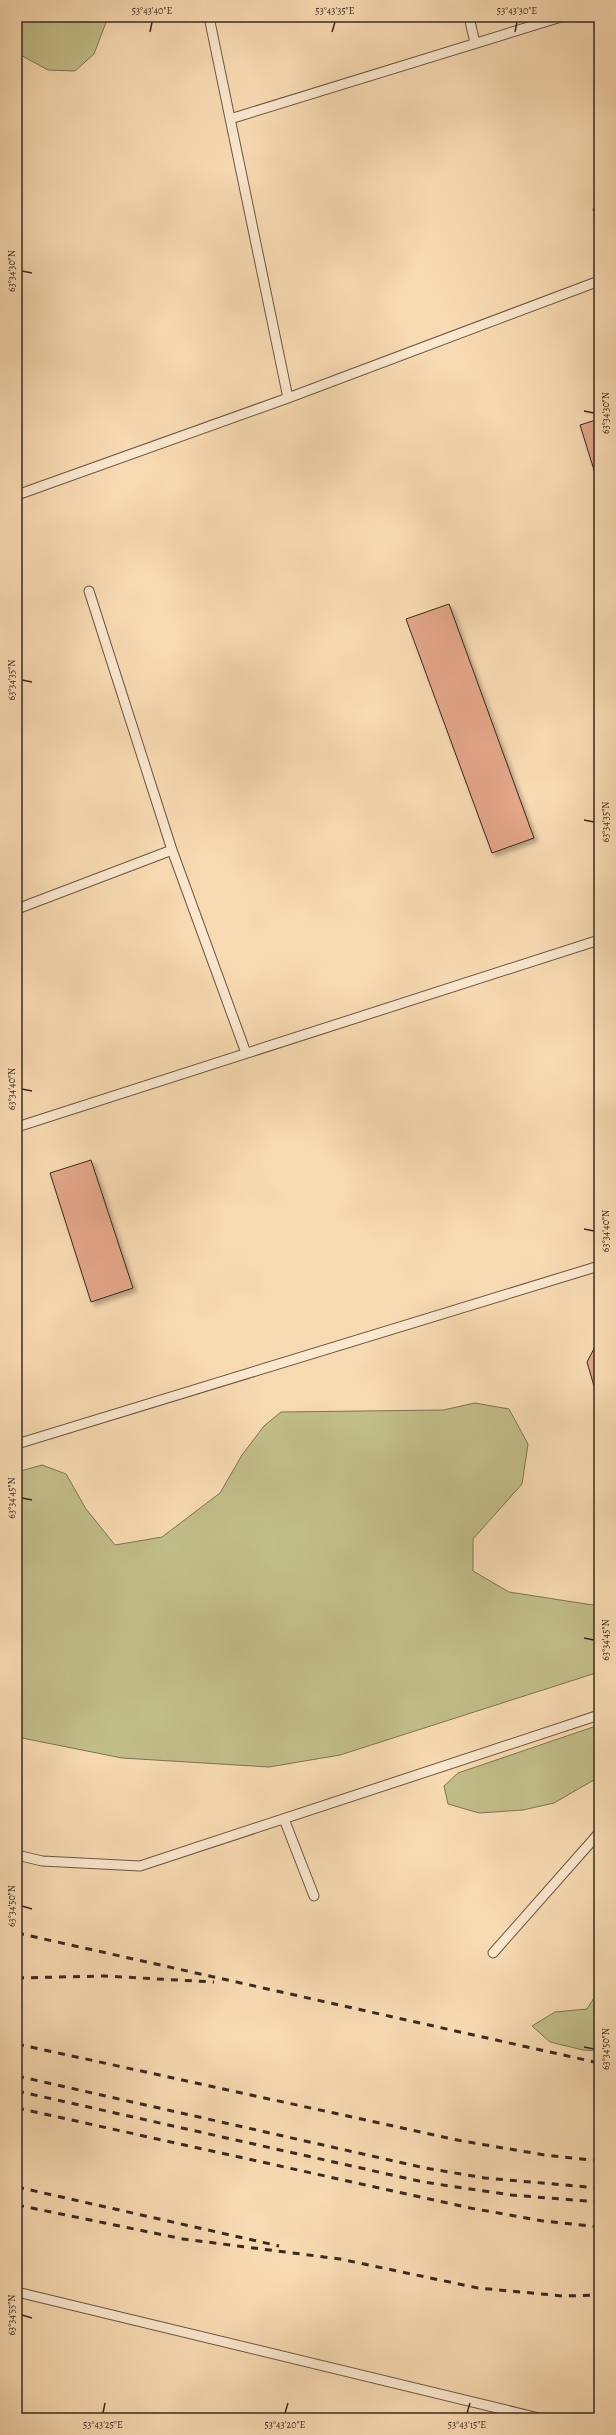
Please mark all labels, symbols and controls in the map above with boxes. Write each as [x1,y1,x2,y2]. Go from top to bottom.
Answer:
text: 53°43'40"E [132,4,172,17]
text: 53°43'35"E [315,4,355,17]
text: 53°43'30"E [497,4,537,17]
text: 63°34'30"N [5,250,18,292]
text: 63°34'30"N [599,392,612,434]
text: 63°34'35"N [5,660,18,700]
text: 63°34'35"N [599,802,612,842]
text: 63°34'40"N [5,1068,18,1110]
text: 63°34'40"N [599,1210,612,1252]
text: 63°34'45"N [5,1477,18,1519]
text: 63°34'45"N [599,1619,612,1661]
text: 63°34'50"N [5,1885,18,1927]
text: 63°34'50"N [599,2028,612,2070]
text: 63°34'55"N [5,2294,18,2336]
text: 53°43'25"E [83,2418,123,2431]
text: 53°43'20"E [265,2418,306,2431]
text: 53°43'15"E [448,2418,486,2431]

